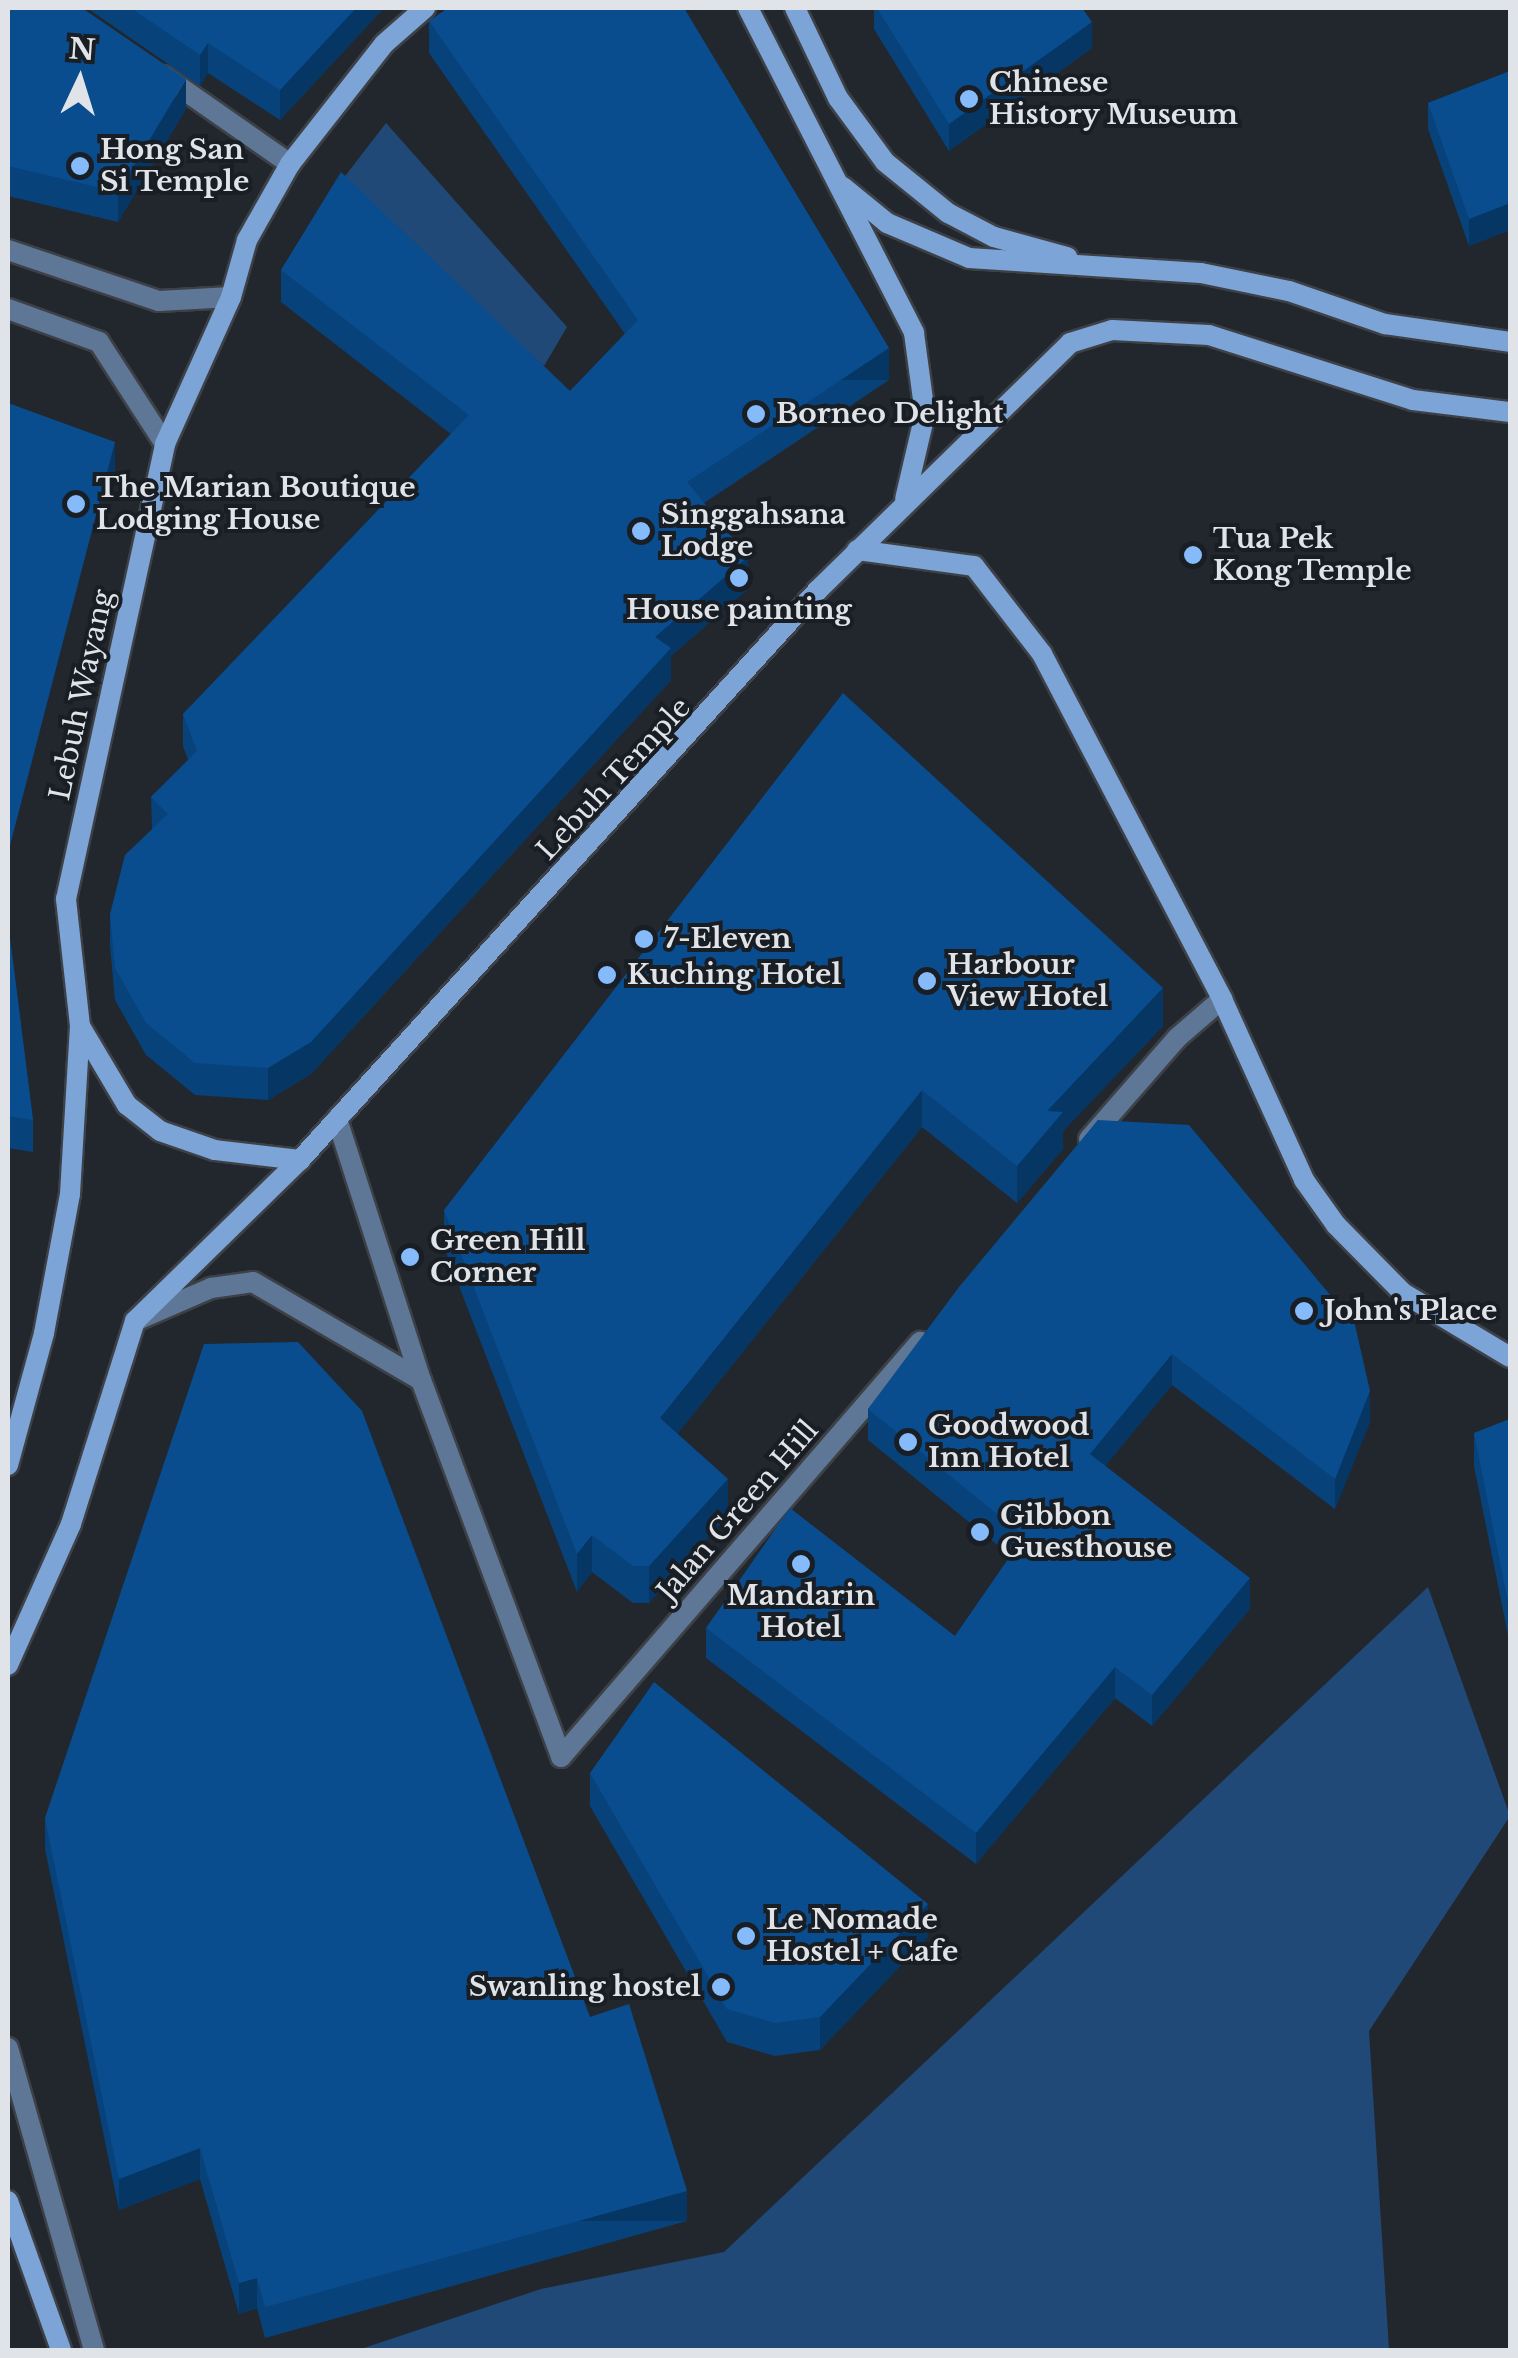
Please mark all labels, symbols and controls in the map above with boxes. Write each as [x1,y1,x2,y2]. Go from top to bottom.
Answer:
north arrow [30,30,130,130]
text: N [68,31,96,68]
place label: Chinese History Museum [989,66,1239,132]
marker: Chinese History Museum [958,88,980,110]
place label: Hong San Si Temple [100,133,250,199]
marker: Hong San Si Temple [69,155,91,177]
place label: Borneo Delight [776,397,1003,431]
marker: Borneo Delight [745,403,767,425]
place label: The Marian Boutique Lodging House [96,471,416,537]
marker: The Marian Boutique Lodging House [65,493,87,515]
place label: Singgahsana Lodge [661,498,846,564]
marker: Singgahsana Lodge [630,520,652,542]
place label: Tua Pek Kong Temple [1213,522,1413,588]
marker: Tua Pek Kong Temple [1182,544,1204,566]
marker: House painting [728,567,750,589]
street label: Lebuh Wayang [43,586,121,804]
place label: House painting [626,593,852,627]
street label: Lebuh Temple [530,691,698,867]
place label: 7-Eleven [664,922,791,956]
marker: 7-Eleven [633,928,655,950]
place label: Harbour View Hotel [947,948,1109,1014]
place label: Kuching Hotel [627,958,842,992]
marker: Kuching Hotel [596,964,618,986]
marker: Harbour View Hotel [916,970,938,992]
place label: Green Hill Corner [430,1224,585,1290]
marker: Green Hill Corner [399,1246,421,1268]
place label: John's Place [1324,1294,1497,1328]
marker: John's Place [1293,1300,1315,1322]
place label: Goodwood Inn Hotel [928,1409,1089,1475]
street label: Jalan Green Hill [651,1414,825,1608]
marker: Goodwood Inn Hotel [897,1431,919,1453]
place label: Gibbon Guesthouse [1000,1499,1172,1565]
marker: Gibbon Guesthouse [969,1521,991,1543]
marker: Mandarin Hotel [790,1553,812,1575]
place label: Mandarin Hotel [727,1579,875,1645]
place label: Le Nomade Hostel + Cafe [766,1903,958,1969]
marker: Le Nomade Hostel + Cafe [735,1925,757,1947]
place label: Swanling hostel [468,1970,701,2004]
marker: Swanling hostel [710,1976,732,1998]

